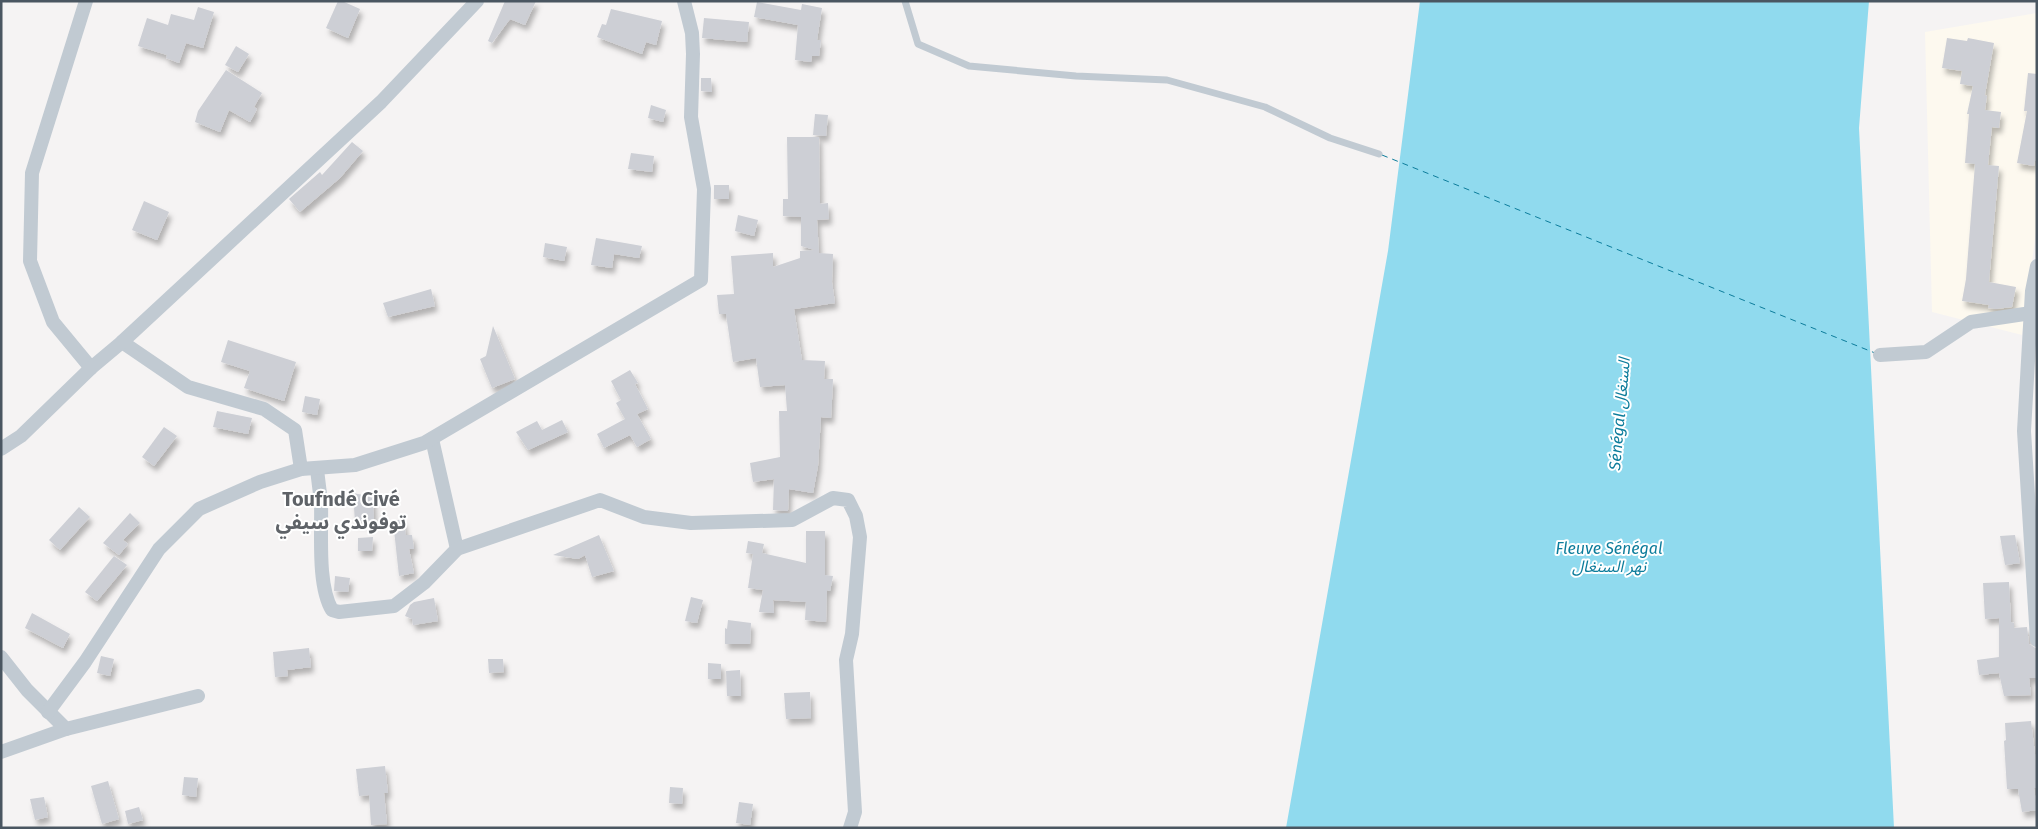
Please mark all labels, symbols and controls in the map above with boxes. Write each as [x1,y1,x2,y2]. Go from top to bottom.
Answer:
water label: Sénégal السنغال [1605,355,1634,472]
district label: Toufndé Civé توفوندي سيفي [276,487,406,539]
water label: Fleuve Sénégal نهر السنغال [1555,539,1663,576]

